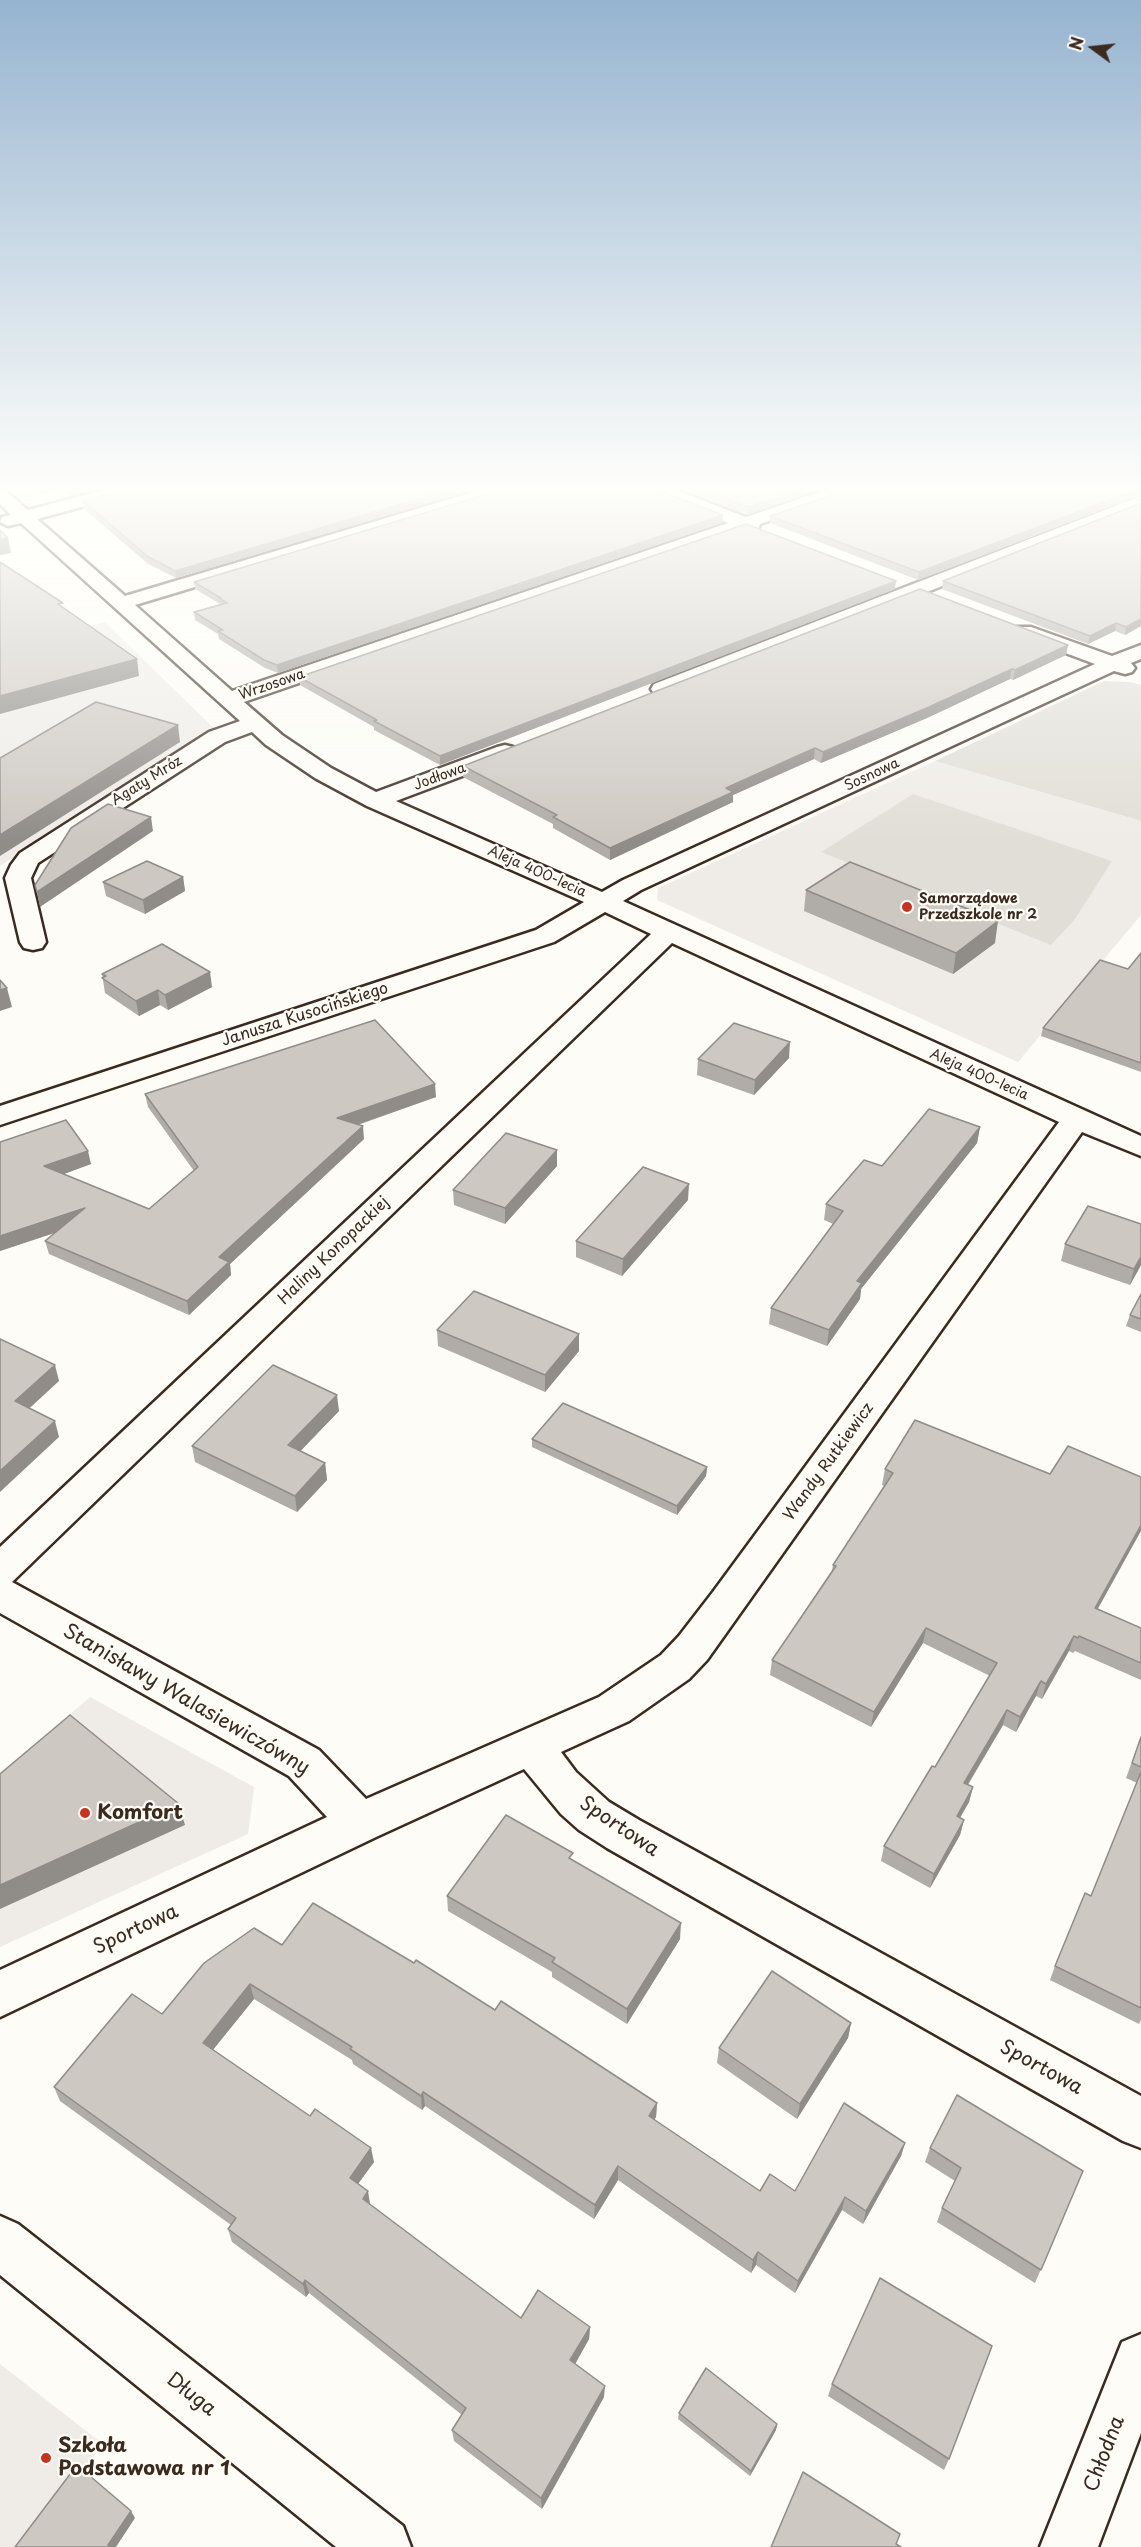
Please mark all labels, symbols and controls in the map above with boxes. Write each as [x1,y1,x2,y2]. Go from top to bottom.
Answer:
north arrow [1063,18,1123,78]
text: N [1062,34,1089,53]
street label: Wrzosowa [237,666,307,704]
street label: Agaty Mróz [109,753,185,809]
street label: Sosnowa [842,755,902,795]
street label: Jodłowa [412,760,468,794]
street label: Aleja 400-lecia [485,843,589,901]
place label: Samorządowe Przedszkole nr 2 [919,891,1037,924]
marker: Samorządowe Przedszkole nr 2 [900,900,914,914]
street label: Janusza Kusocińskiego [219,979,391,1051]
street label: Aleja 400-lecia [927,1046,1031,1104]
street label: Haliny Konopackiej [274,1193,394,1309]
street label: Wandy Rutkiewicz [780,1399,878,1525]
street label: Stanisławy Walasiewiczówny [58,1619,314,1781]
street label: Sportowa [575,1792,663,1862]
place label: Komfort [97,1801,183,1825]
marker: Komfort [78,1806,92,1820]
street label: Sportowa [90,1900,182,1960]
street label: Sportowa [995,2035,1087,2101]
street label: Długa [161,2368,221,2422]
street label: Chłodna [1080,2413,1130,2495]
place label: Szkoła Podstawowa nr 1 [58,2434,230,2481]
marker: Szkoła Podstawowa nr 1 [39,2451,53,2465]

